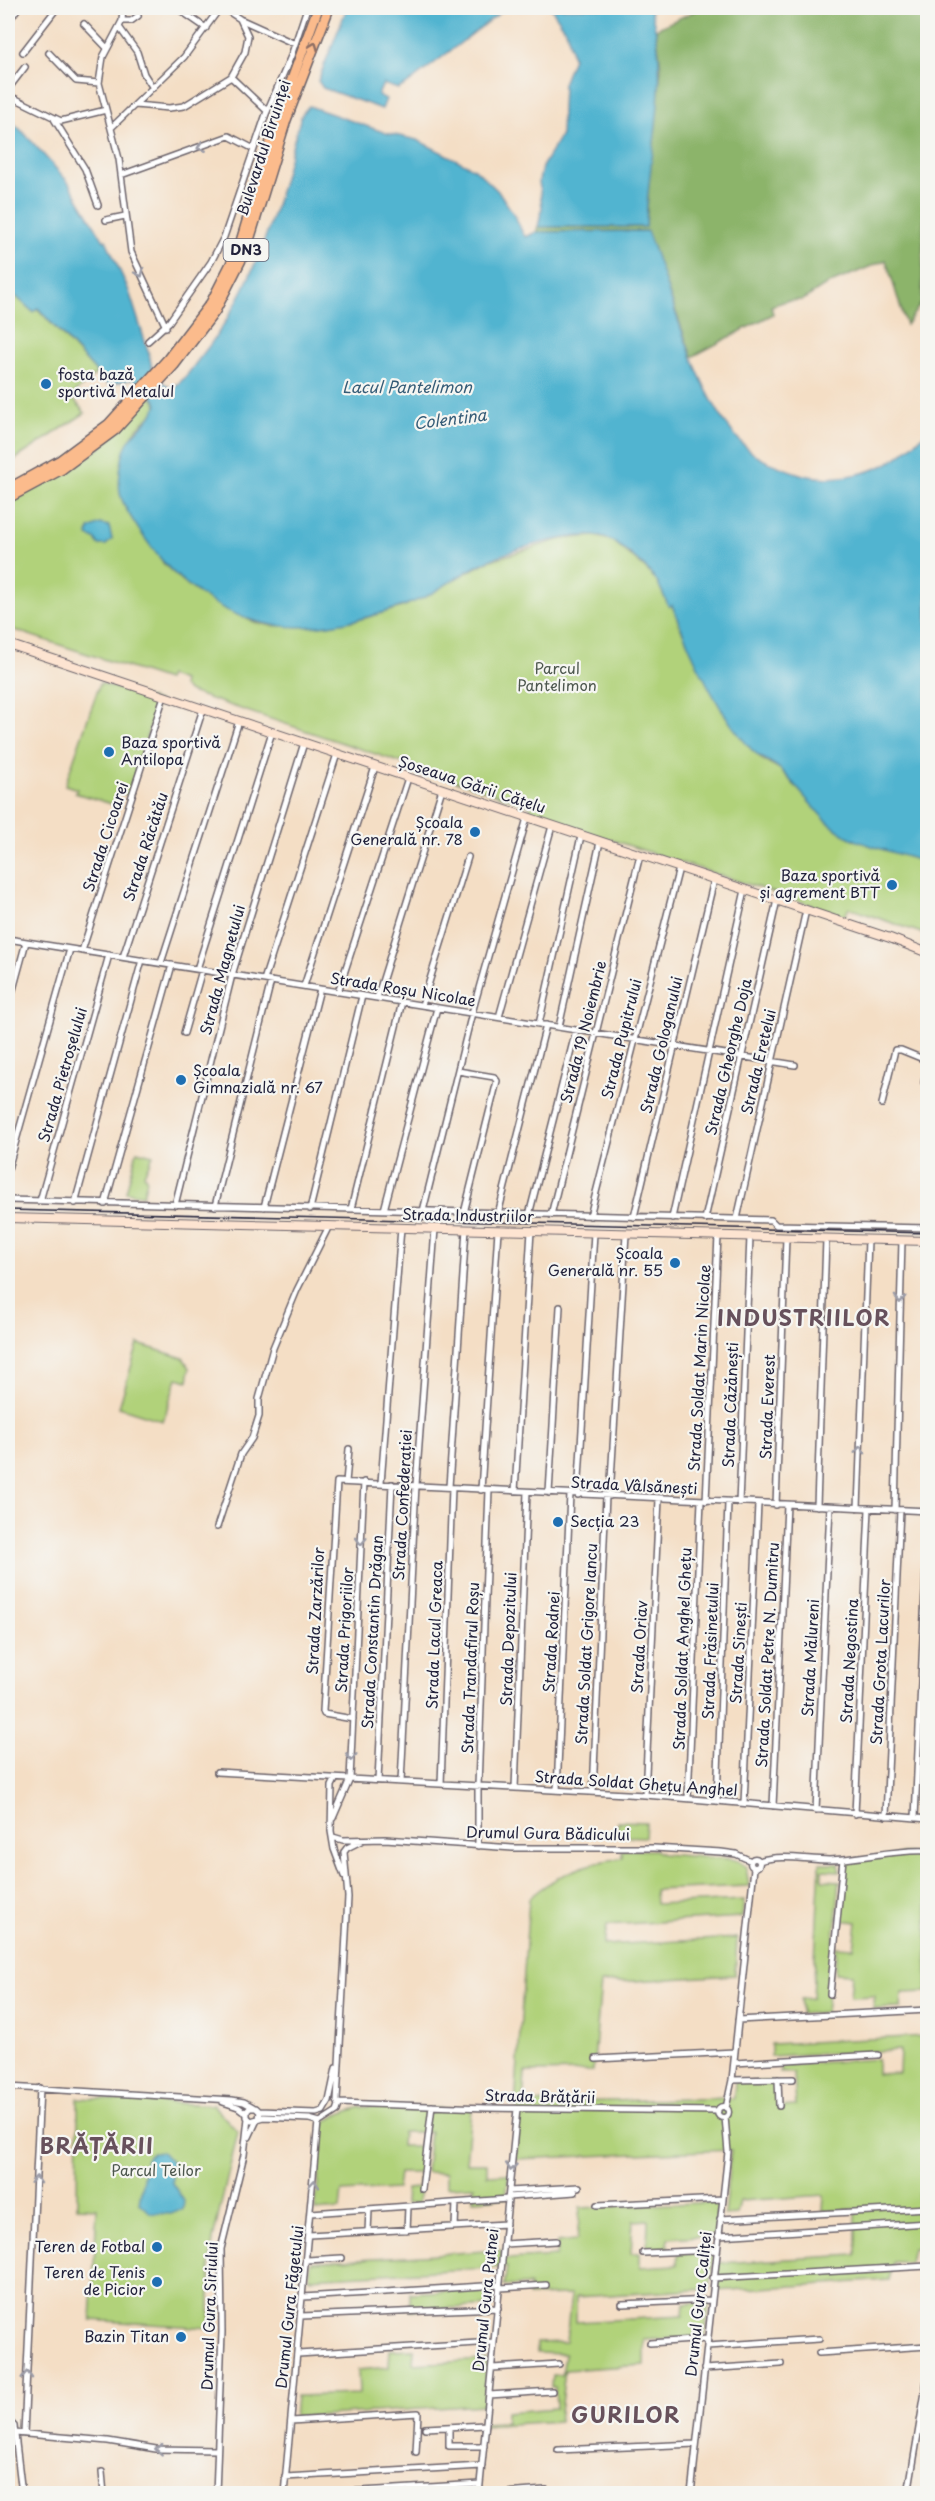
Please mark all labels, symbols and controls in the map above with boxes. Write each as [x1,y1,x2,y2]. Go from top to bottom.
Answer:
one-way arrow [307,41,319,52]
street label: Bulevardul Biruinței [230,76,295,219]
one-way arrow [196,140,207,152]
road number: DN3 [224,239,268,261]
one-way arrow [133,266,145,277]
place label: fosta bază sportivă Metalul [58,362,174,402]
water label: Lacul Pantelimon [342,374,473,398]
marker: fosta bază sportivă Metalul [39,377,53,391]
water label: Colentina [412,402,489,434]
park label: Parcul Pantelimon [517,656,597,696]
place label: Baza sportivă Antilopa [121,730,221,770]
marker: Baza sportivă Antilopa [102,745,116,759]
street label: Șoseaua Gării Cățelu [396,749,549,818]
street label: Strada Cicoarei [76,778,133,895]
street label: Strada Răcătău [116,789,173,904]
place label: Școala Generală nr. 78 [350,810,464,850]
marker: Școala Generală nr. 78 [468,825,482,839]
place label: Baza sportivă și agrement BTT [760,863,881,903]
marker: Baza sportivă și agrement BTT [885,878,899,892]
street label: Strada Magnetului [193,902,250,1037]
street label: Strada 19 Noiembrie [554,958,611,1106]
street label: Strada Roșu Nicolae [329,966,478,1011]
street label: Strada Gologanului [634,974,688,1116]
street label: Strada Gheorghe Doja [698,975,757,1137]
street label: Strada Pupitrului [594,976,647,1101]
street label: Strada Pietroșelului [31,1004,92,1145]
street label: Strada Eretelui [734,1007,781,1117]
place label: Școala Gimnazială nr. 67 [193,1058,323,1098]
marker: Școala Gimnazială nr. 67 [174,1073,188,1087]
street label: Strada Industriilor [402,1202,534,1227]
place label: Școala Generală nr. 55 [548,1241,664,1281]
marker: Școala Generală nr. 55 [668,1256,682,1270]
street label: Strada Soldat Marin Nicolae [682,1264,715,1472]
one-way arrow [894,1294,907,1303]
district label: INDUSTRIILOR [717,1301,891,1333]
street label: Strada Căzănești [716,1342,743,1468]
street label: Strada Everest [753,1354,780,1460]
street label: Strada Confederației [386,1429,417,1581]
one-way arrow [854,1445,866,1454]
street label: Strada Vâlsănești [570,1470,698,1499]
place label: Secția 23 [570,1509,639,1532]
marker: Secția 23 [551,1515,565,1529]
street label: Strada Constantin Drăgan [355,1534,388,1730]
one-way arrow [355,1536,368,1545]
street label: Strada Soldat Petre N. Dumitru [749,1542,784,1768]
street label: Strada Soldat Grigore Iancu [569,1543,602,1745]
street label: Strada Zarzărilor [300,1547,329,1675]
street label: Strada Soldat Anghel Ghețu [666,1547,697,1751]
street label: Strada Lacul Greaca [419,1560,448,1710]
street label: Strada Prigoriilor [329,1567,358,1693]
street label: Strada Depozitului [494,1572,521,1706]
street label: Strada Grota Lacurilor [864,1578,895,1745]
street label: Strada Trandafirul Roșu [455,1582,484,1754]
street label: Strada Frăsinetului [696,1582,723,1720]
street label: Strada Rodnei [536,1591,565,1693]
street label: Strada Negostina [834,1597,863,1724]
street label: Strada Mălureni [795,1598,824,1717]
street label: Strada Oriav [625,1599,652,1694]
street label: Strada Sinești [723,1601,752,1704]
one-way arrow [345,1752,358,1761]
street label: Strada Soldat Ghețu Anghel [534,1764,738,1801]
street label: Drumul Gura Bădicului [466,1820,630,1845]
street label: Strada Brățării [484,2083,596,2108]
district label: BRĂȚĂRII [40,2129,154,2161]
park label: Parcul Teilor [111,2158,201,2181]
one-way arrow [505,2162,518,2171]
one-way arrow [29,2176,42,2185]
one-way arrow [307,2180,320,2189]
street label: Drumul Gura Făgetului [268,2224,309,2390]
street label: Drumul Gura Putnei [466,2227,503,2373]
street label: Drumul Gura Caliței [678,2230,717,2377]
place label: Teren de Fotbal [35,2234,145,2257]
marker: Teren de Fotbal [150,2240,164,2254]
street label: Drumul Gura Siriului [194,2241,223,2391]
place label: Teren de Tenis de Picior [44,2260,145,2300]
marker: Teren de Tenis de Picior [150,2275,164,2289]
place label: Bazin Titan [84,2324,169,2347]
marker: Bazin Titan [174,2330,188,2344]
one-way arrow [20,2371,33,2380]
district label: GURILOR [571,2398,681,2430]
one-way arrow [154,2442,163,2455]

